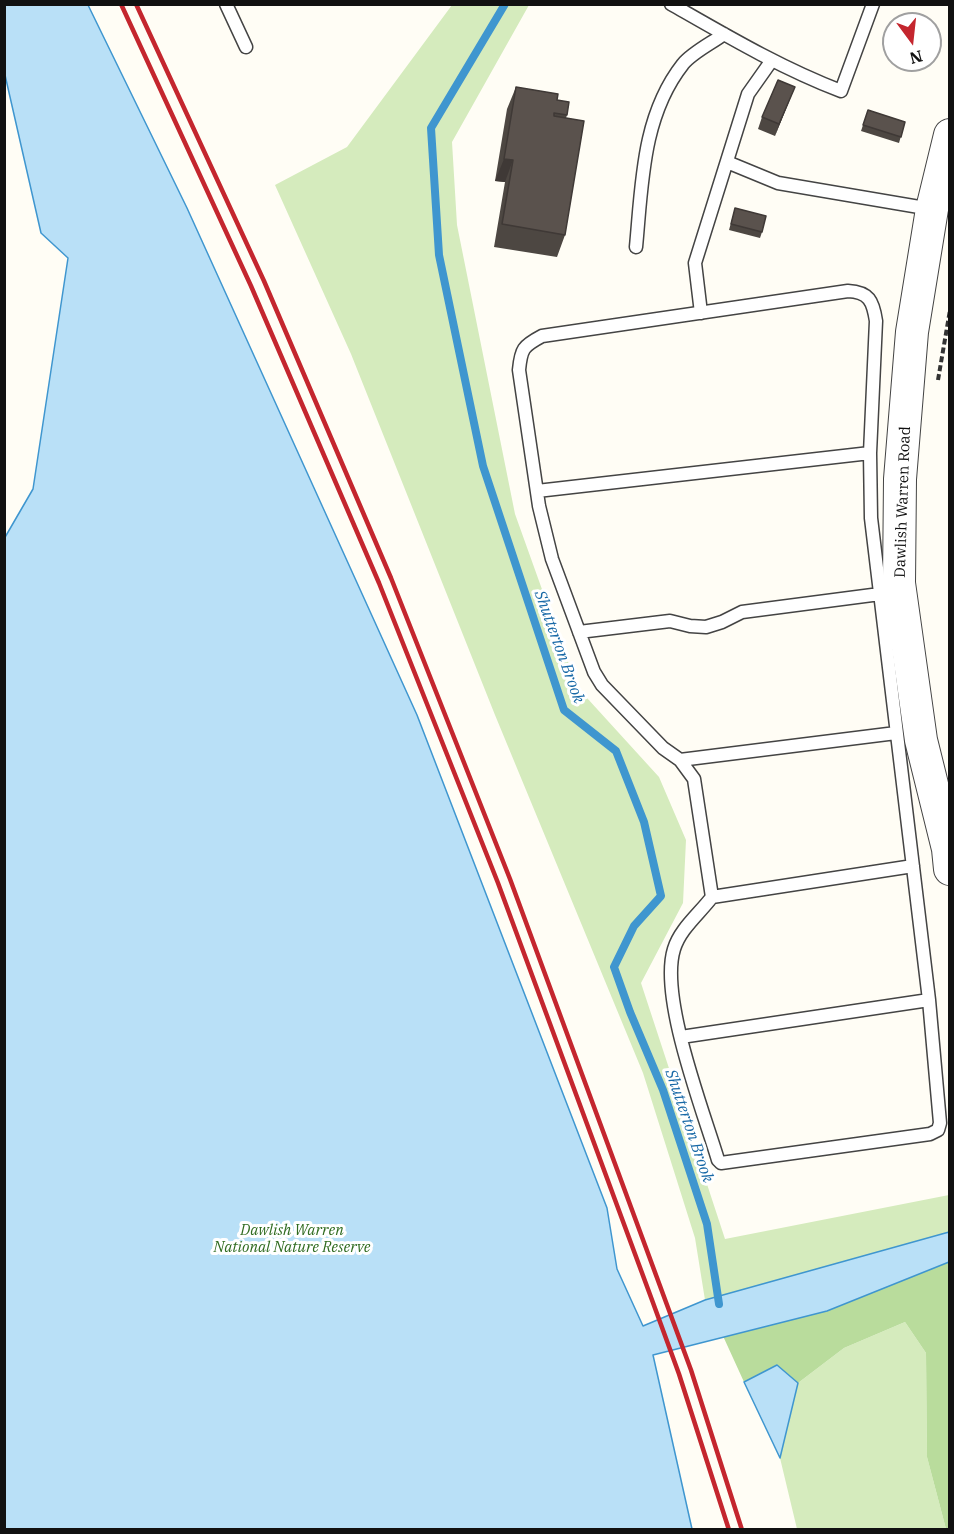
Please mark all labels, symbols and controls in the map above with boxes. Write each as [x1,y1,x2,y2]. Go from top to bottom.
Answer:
north arrow [882,12,942,72]
text: N [907,46,925,69]
street label: Dawlish Warren Road [891,426,915,578]
water label: Shutterton Brook [530,588,588,706]
water label: Shutterton Brook [661,1067,717,1185]
park label: Dawlish Warren National Nature Reserve [214,1222,370,1257]

